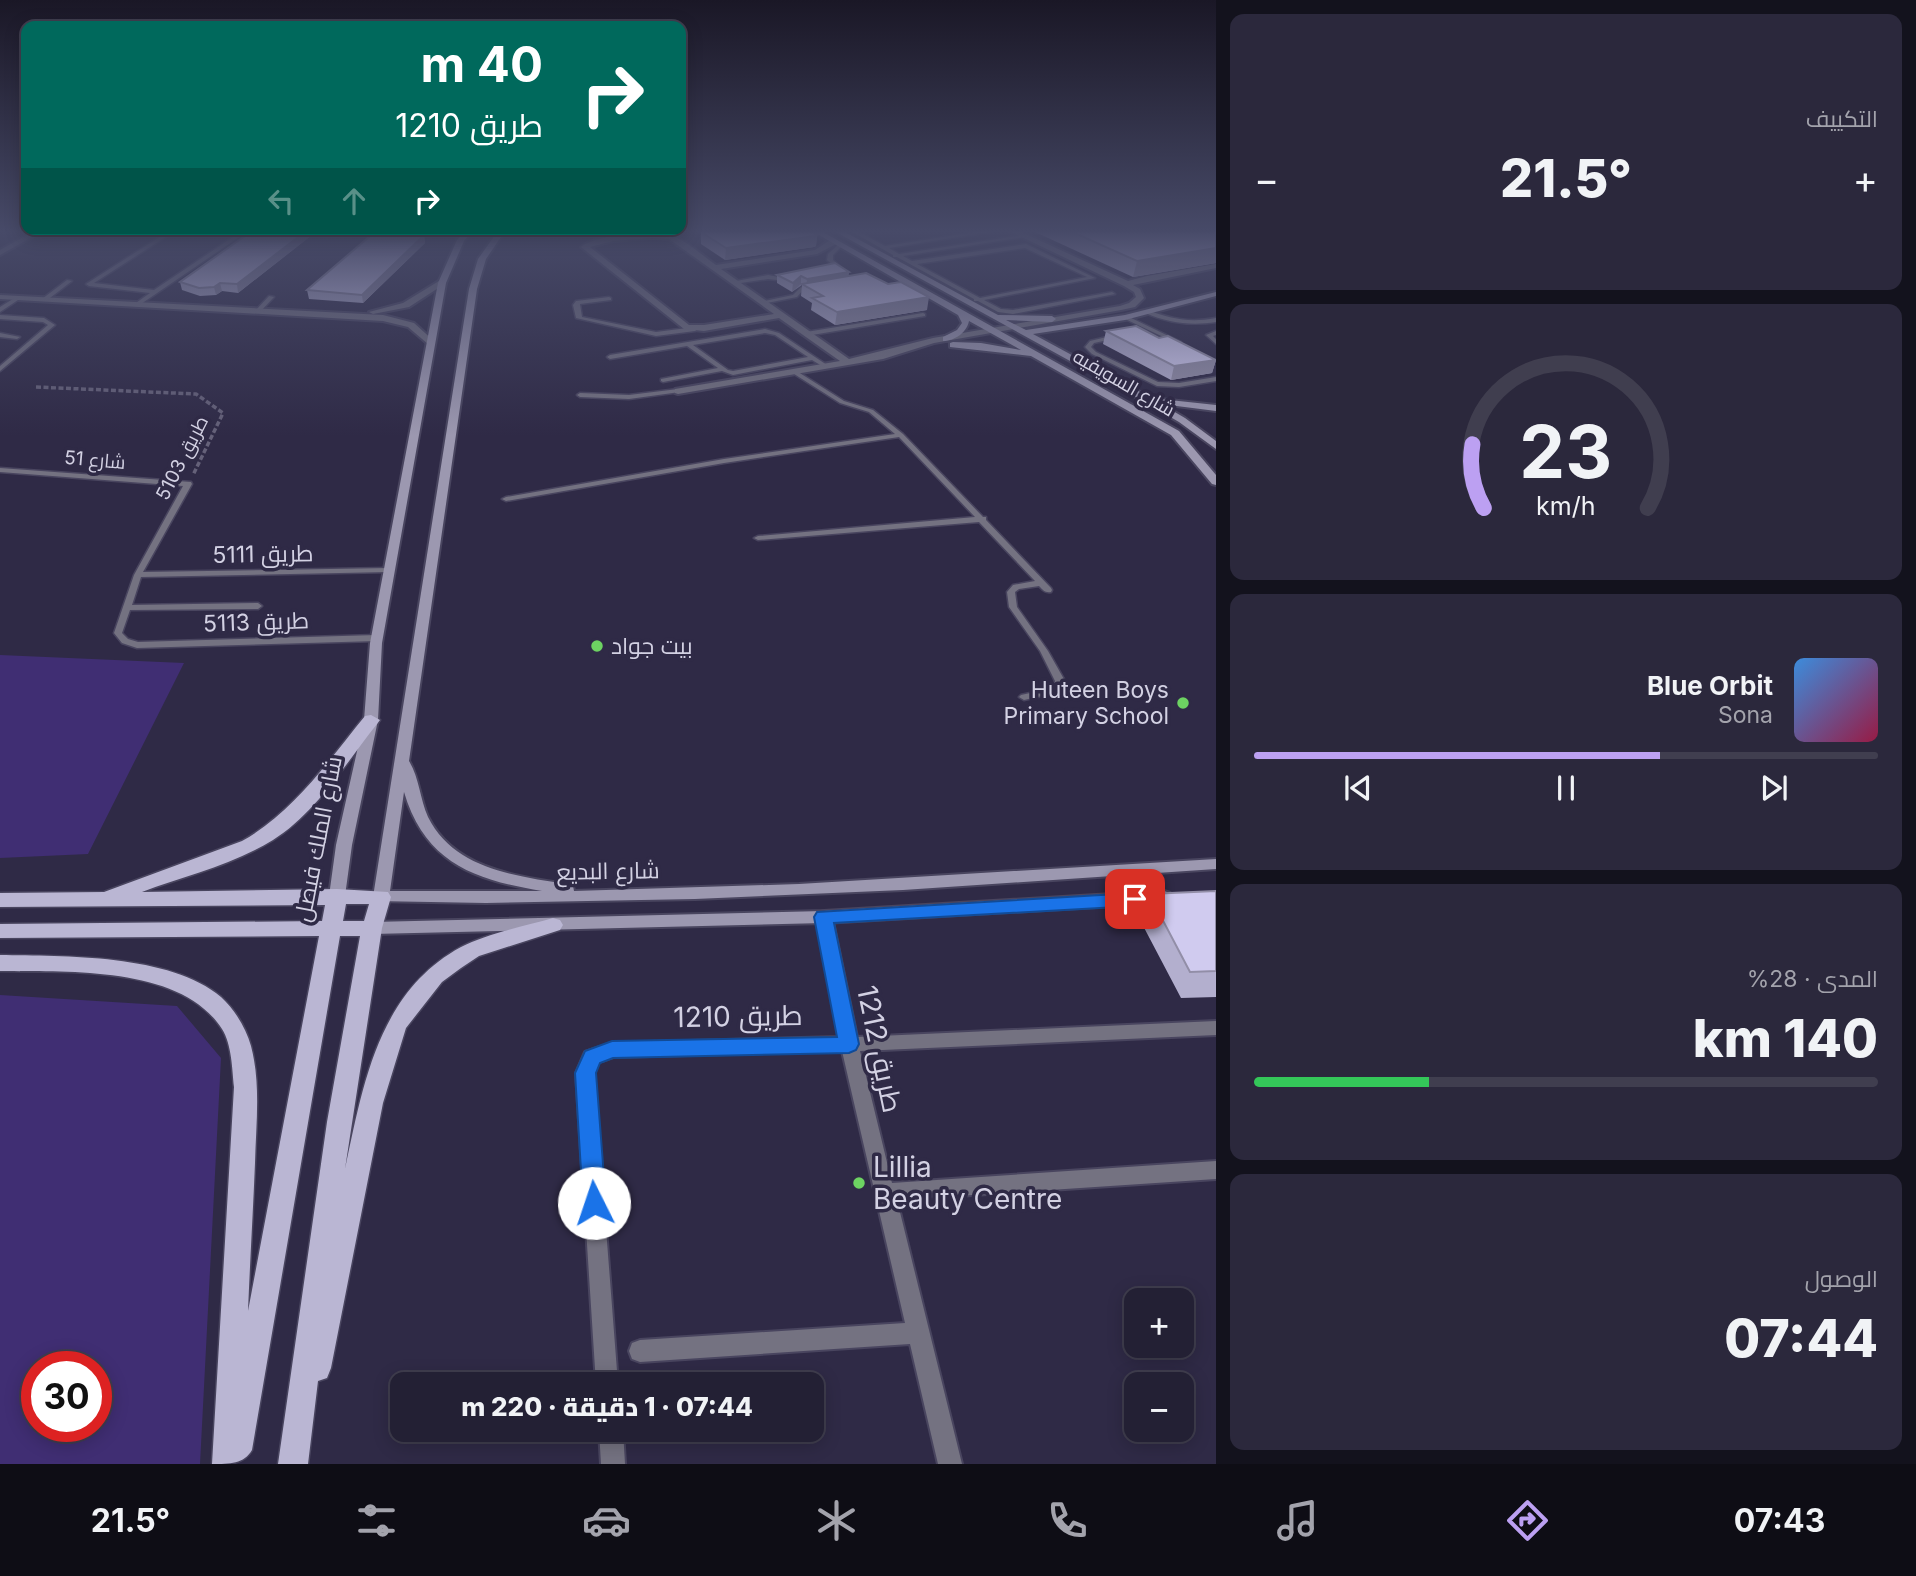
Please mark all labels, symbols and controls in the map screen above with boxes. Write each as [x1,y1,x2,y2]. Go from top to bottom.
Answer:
text: 40 m [420,35,543,94]
icon: right [567,49,658,140]
text: التكييف [1806,105,1878,133]
text: طريق 1210 [395,106,543,145]
text: 21.5° [1500,147,1632,210]
text: − [1254,156,1279,202]
text: + [1853,156,1878,202]
icon: left [262,182,300,220]
icon: ahead [335,182,373,220]
icon: right [408,182,446,220]
street label: شارع السويفيه [1068,345,1179,423]
text: 23 [1520,407,1612,496]
street label: طريق 5103 [151,412,214,505]
street label: شارع 51 [63,446,127,476]
text: km/h [1536,491,1596,521]
street label: طريق 5111 [212,539,314,569]
street label: طريق 5113 [203,606,309,638]
place label: بيت جواد [611,632,693,660]
marker: بيت جواد [589,638,605,654]
text: Blue Orbit [1647,670,1773,701]
place label: Huteen Boys Primary School [1004,676,1169,730]
marker: Huteen Boys Primary School [1175,695,1191,711]
text: Sona [1718,701,1773,729]
street label: شارع الملك فيصل [288,754,350,924]
icon: previous [1339,769,1377,807]
icon: pause [1547,769,1585,807]
icon: next [1755,769,1793,807]
street label: شارع البديع [556,856,660,888]
pin [1105,869,1165,929]
icon: arrive [1116,880,1154,918]
text: المدى · 28% [1747,965,1878,993]
street label: طريق 1212 [850,982,910,1116]
street label: طريق 1210 [673,998,803,1034]
text: 140 km [1693,1007,1878,1070]
place label: Lillia Beauty Centre [873,1150,1062,1216]
position arrow [557,1166,631,1240]
marker: Lillia Beauty Centre [851,1175,867,1191]
text: الوصول [1805,1265,1878,1293]
map controls [1124,1288,1194,1442]
button: + [1124,1288,1194,1358]
text: 07:44 [1724,1307,1878,1370]
speed limit sign: 30 [21,1351,112,1442]
button: − [1124,1372,1194,1442]
text: 07:44 · 1 دقيقة · 220 m [461,1391,753,1422]
icon: filters [352,1496,401,1545]
icon: car [582,1496,631,1545]
icon: climate [812,1496,861,1545]
icon: phone [1043,1496,1092,1545]
icon: music [1273,1496,1322,1545]
icon: directions [1503,1496,1552,1545]
text: 21.5° [91,1501,170,1540]
text: 07:43 [1734,1501,1825,1540]

